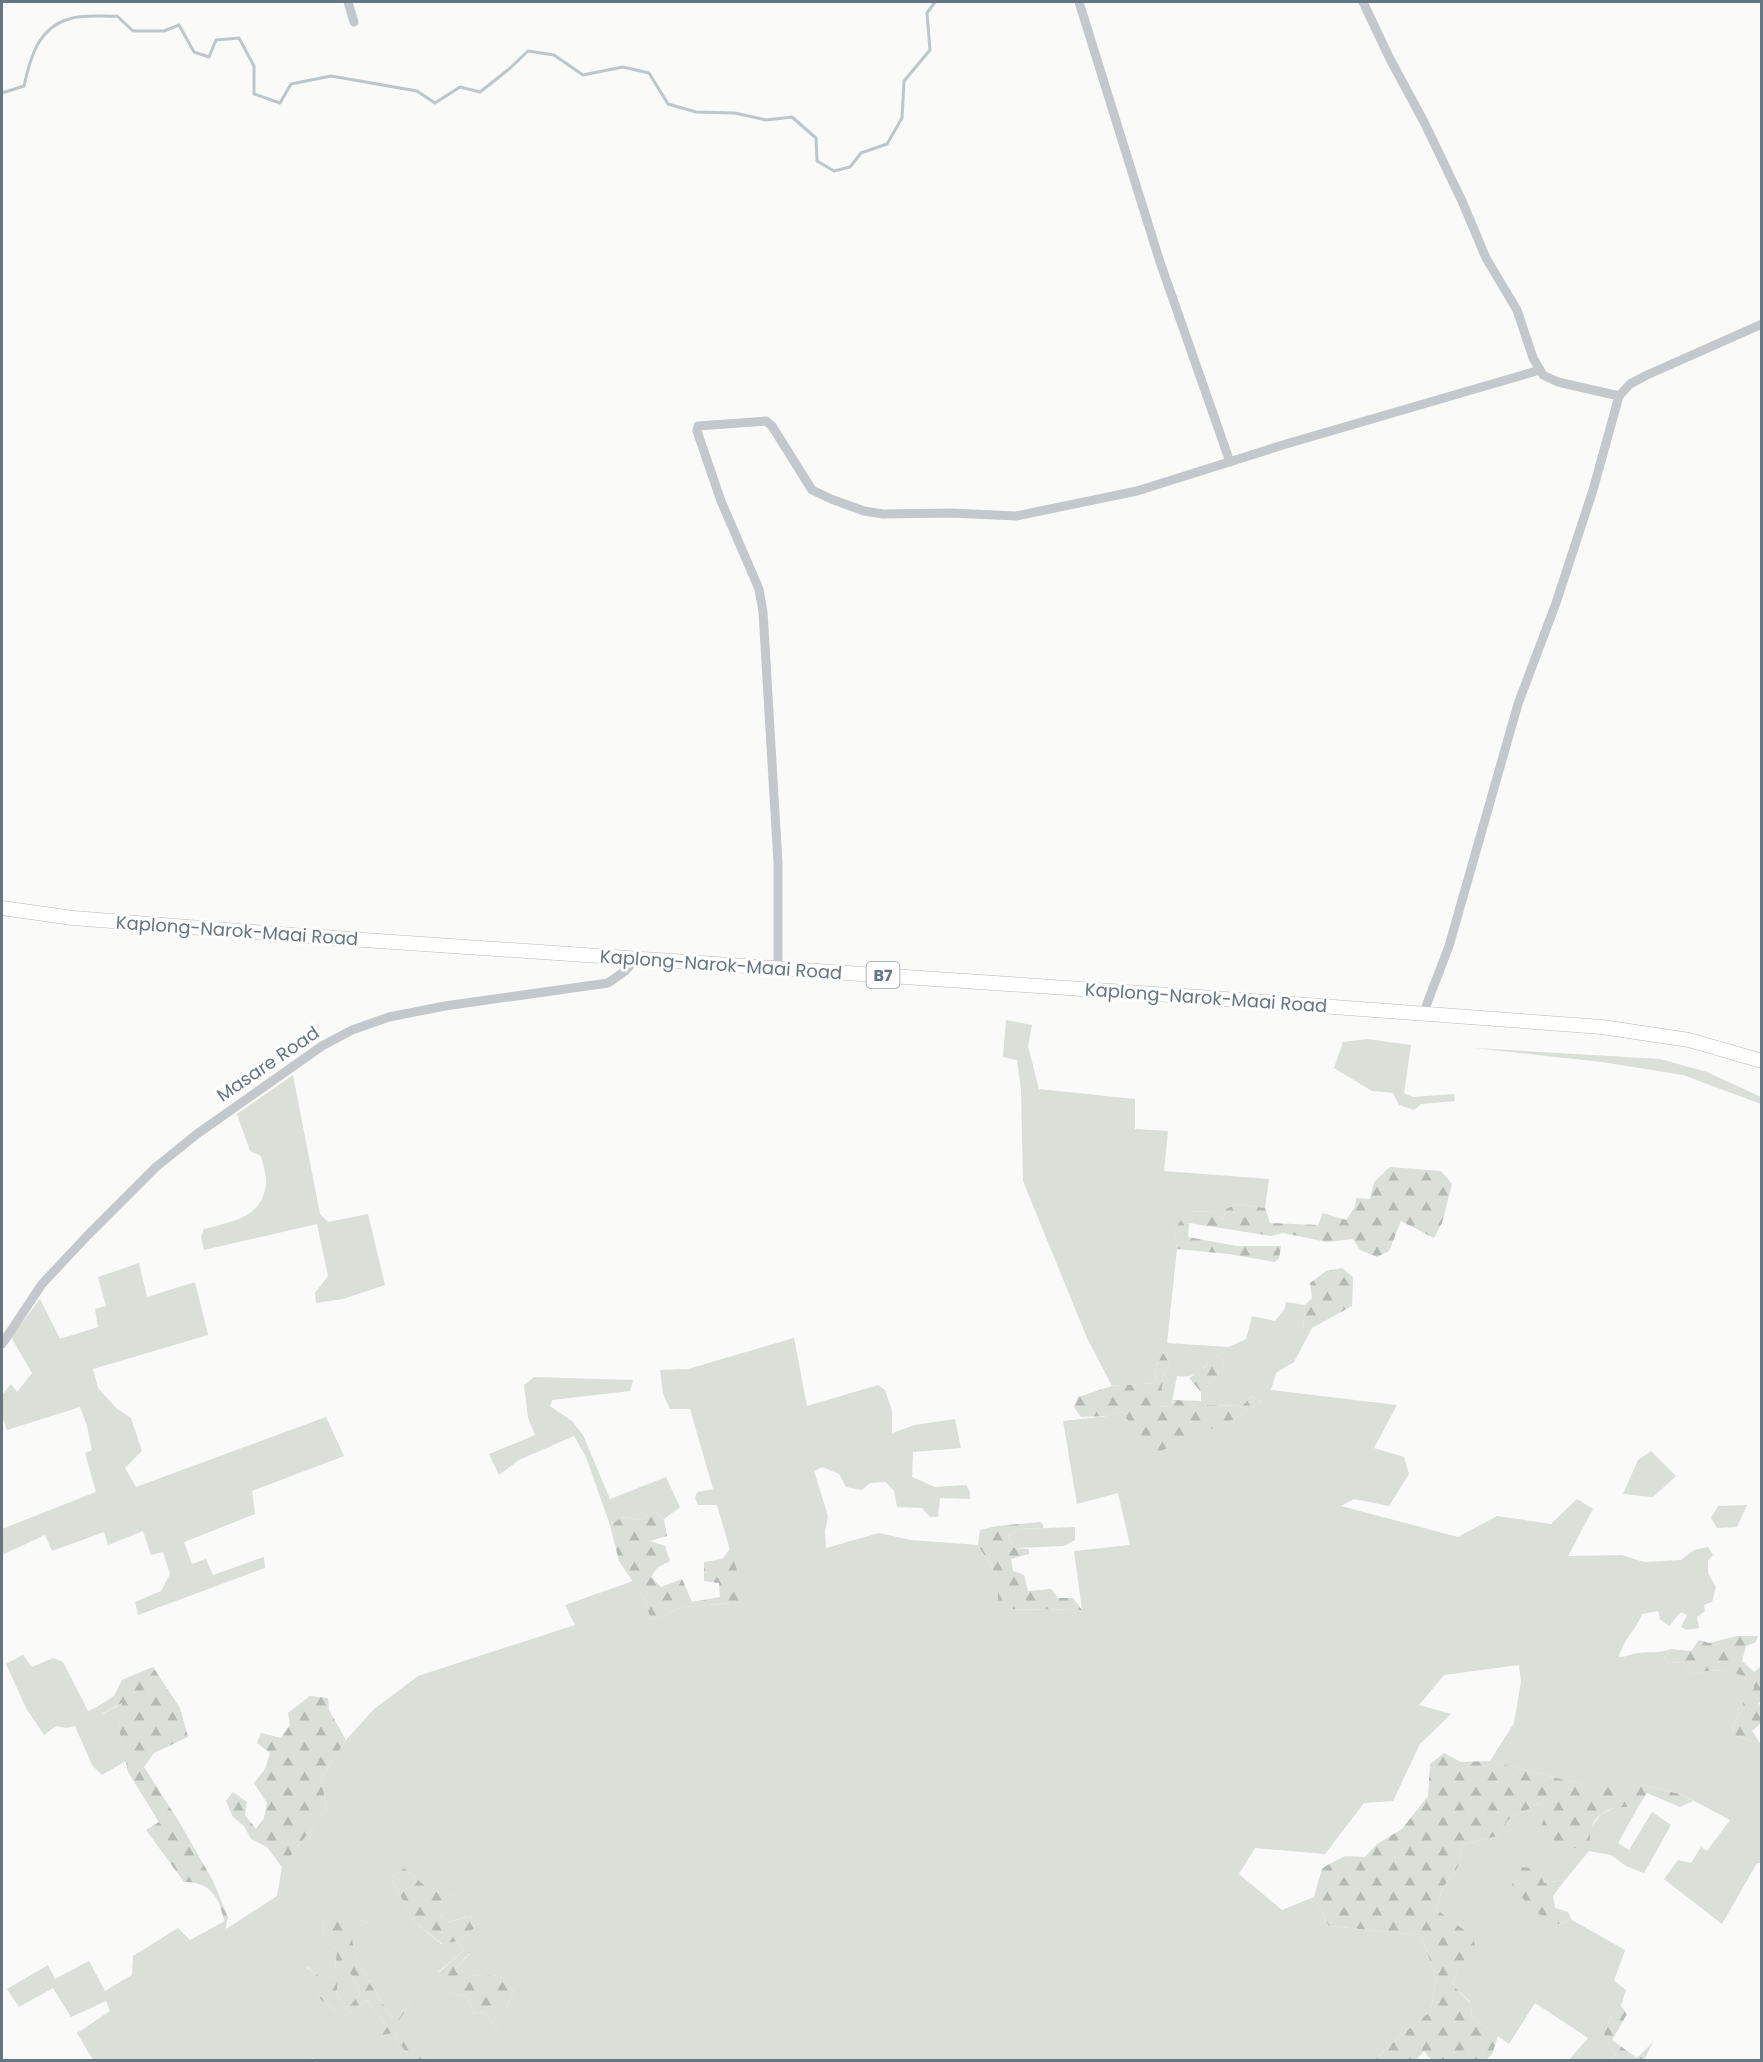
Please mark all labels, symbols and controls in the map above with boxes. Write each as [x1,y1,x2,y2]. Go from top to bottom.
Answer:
street label: Kaplong-Narok-Maai Road [115,910,359,951]
street label: Kaplong-Narok-Maai Road [599,944,843,985]
road number: B7 [866,962,900,988]
street label: Kaplong-Narok-Maai Road [1084,977,1328,1018]
street label: Masare Road [212,1020,324,1107]

